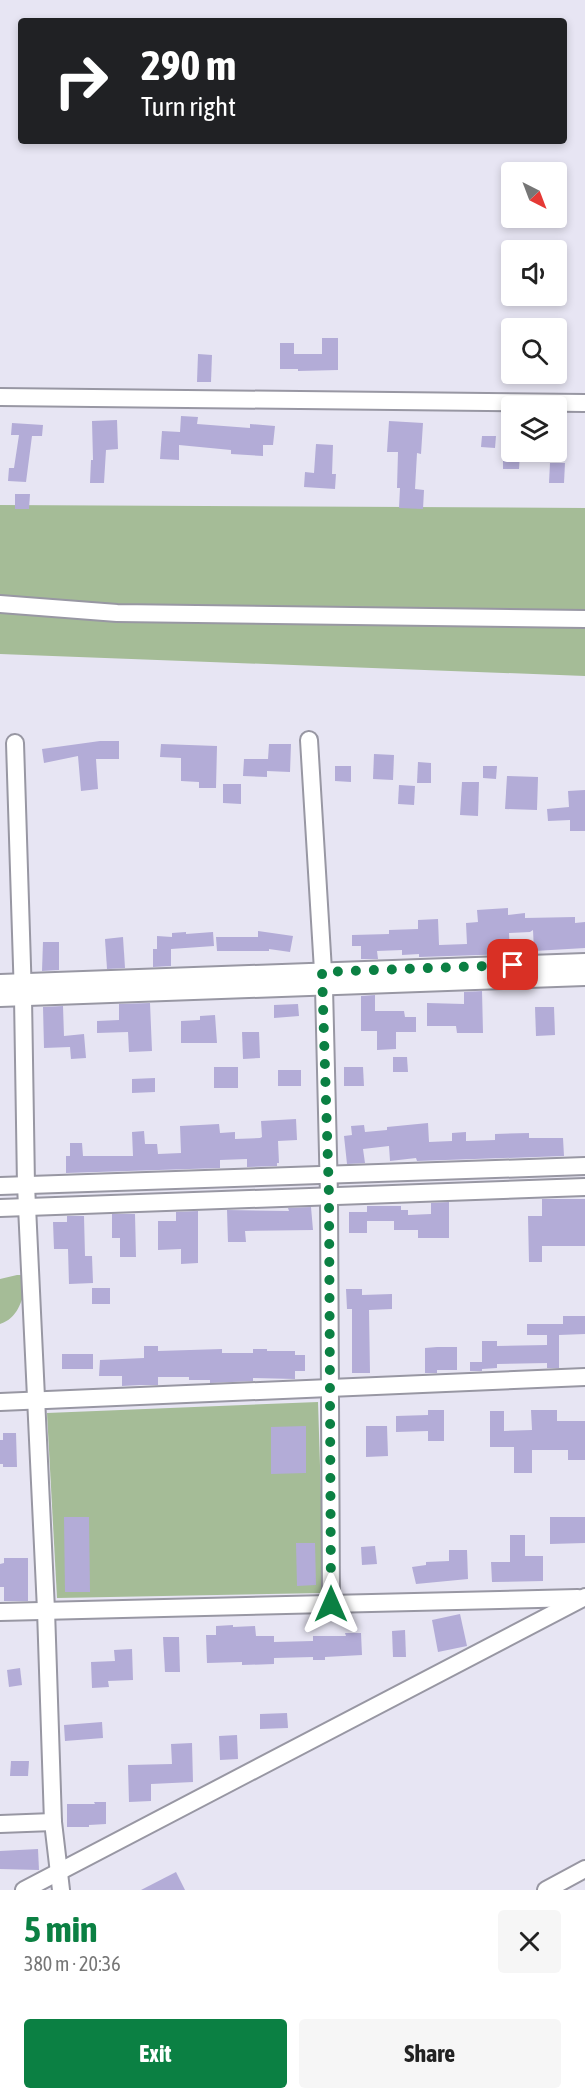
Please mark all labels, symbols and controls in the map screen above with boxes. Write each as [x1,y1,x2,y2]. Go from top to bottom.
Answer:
text: 290 m [141,41,236,89]
icon: right [42,42,120,120]
text: Turn right [141,91,236,122]
north arrow [501,162,567,228]
map controls [501,162,567,462]
button: sound [501,240,567,306]
button: search [501,318,567,384]
button: layers [501,396,567,462]
pin [487,939,538,990]
icon: arrive [496,948,529,981]
position arrow [299,1572,363,1636]
text: 5 min [24,1908,98,1950]
button: close [498,1910,561,1973]
text: 380 m · 20:36 [24,1952,121,1975]
button: Exit [24,2019,287,2088]
button: Share [299,2019,561,2088]

